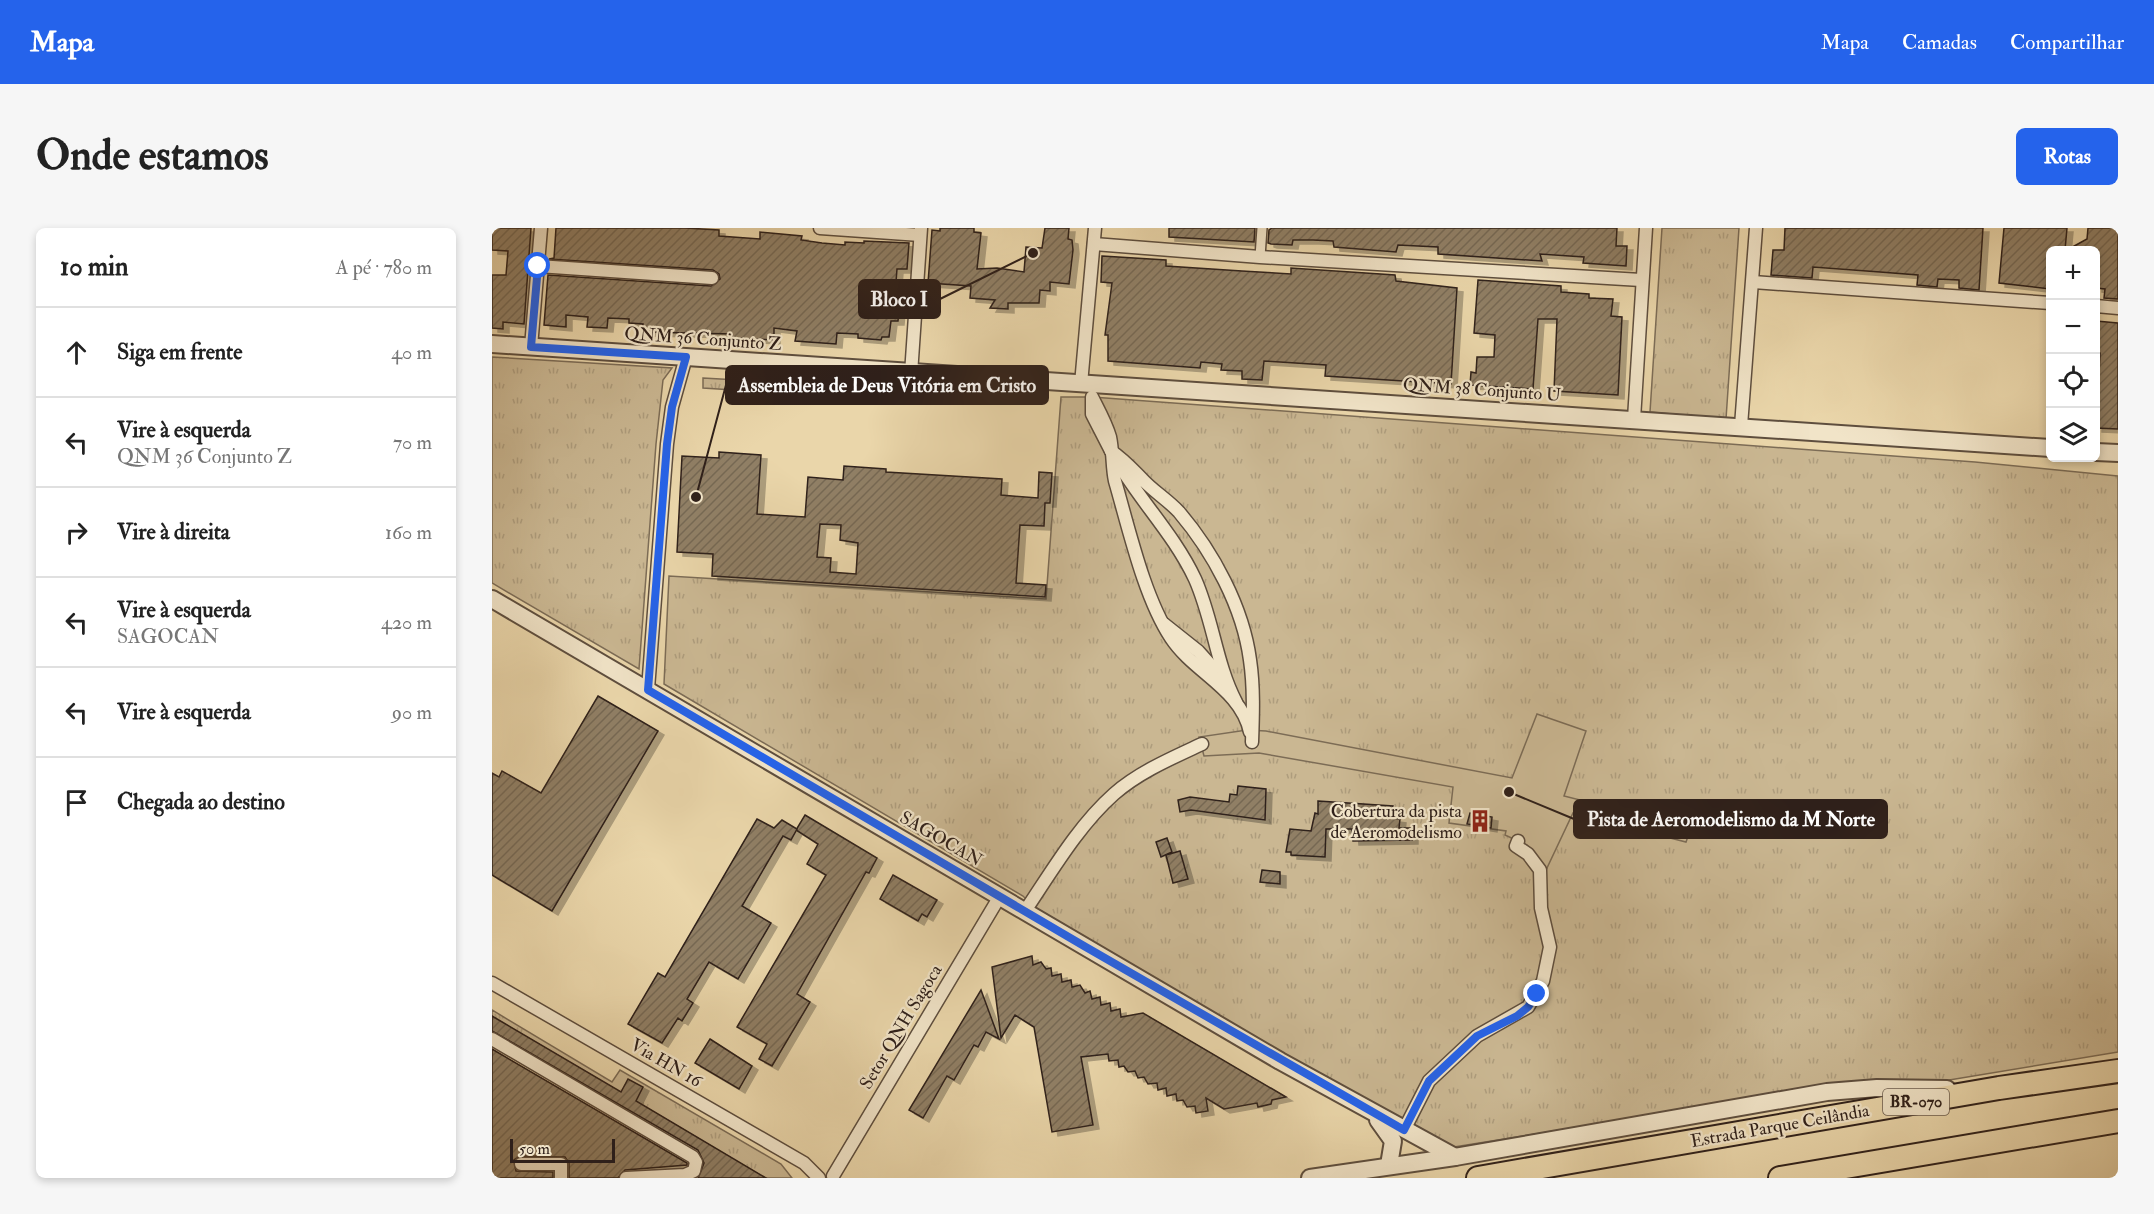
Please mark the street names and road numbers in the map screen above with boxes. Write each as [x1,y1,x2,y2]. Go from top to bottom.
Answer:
street label: QNM 36 Conjunto Z [624,322,782,356]
street label: QNM 38 Conjunto U [1402,373,1562,407]
street label: SAGOCAN [896,806,986,872]
street label: Setor QNH Sagoca [855,960,948,1094]
street label: Via HN 16 [626,1033,707,1093]
road number: BR-070 [1883,1089,1949,1115]
street label: Estrada Parque Ceilândia [1689,1099,1872,1153]

